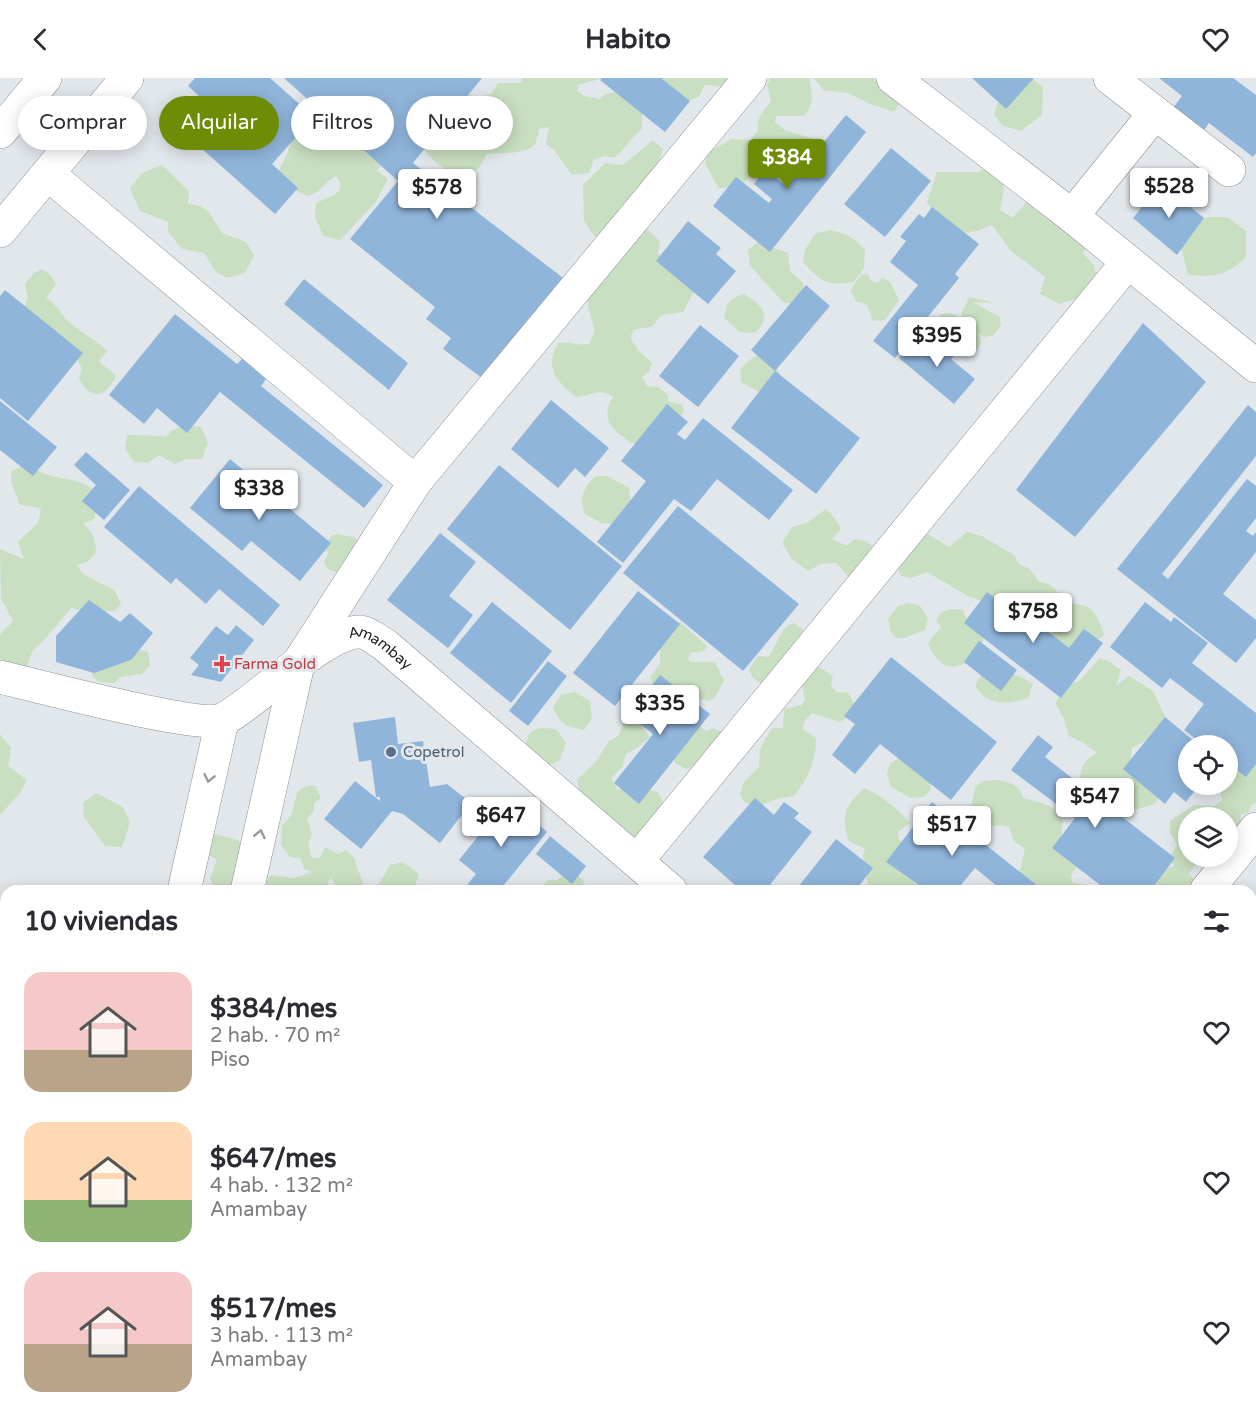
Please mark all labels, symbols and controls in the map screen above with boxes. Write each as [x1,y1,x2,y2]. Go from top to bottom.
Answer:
icon: back [24,23,57,56]
text: Habito [585,23,671,56]
icon: heart [1199,23,1232,56]
chip: Comprar [18,96,147,150]
chip: Alquilar [159,96,279,150]
chip: Filtros [291,96,394,150]
chip: Nuevo [406,96,513,150]
pin: $384 [751,139,823,190]
text: $384 [762,146,812,170]
pin: $528 [1133,168,1205,219]
pin: $578 [401,169,473,220]
text: $528 [1144,175,1194,199]
text: $578 [412,176,462,200]
pin: $395 [901,317,973,368]
text: $395 [912,324,962,348]
pin: $338 [223,470,295,521]
text: $338 [234,477,284,501]
pin: $758 [997,593,1069,644]
text: $758 [1008,600,1058,624]
street label: Amambay [347,623,416,673]
place label: Farma Gold [234,655,316,673]
marker: Farma Gold [215,657,229,671]
pin: $335 [624,685,696,736]
text: $335 [635,692,685,716]
map controls [1178,735,1238,867]
button: locate [1178,735,1238,795]
place label: Copetrol [403,743,464,761]
marker: Copetrol [384,745,398,759]
one-way arrow [204,772,217,782]
pin: $547 [1059,778,1131,829]
text: $547 [1070,785,1120,809]
pin: $647 [465,797,537,848]
text: $647 [476,804,526,828]
pin: $517 [916,806,988,857]
button: layers [1178,807,1238,867]
text: $517 [927,813,977,837]
one-way arrow [253,829,266,839]
icon: filters [1200,905,1233,938]
text: 10 viviendas [24,906,178,937]
text: $384/mes [210,993,337,1024]
icon: home [72,996,144,1068]
icon: heart [1200,1016,1233,1049]
text: 2 hab. · 70 m² [210,1024,340,1048]
text: Piso [210,1048,250,1072]
text: $647/mes [210,1143,336,1174]
icon: home [72,1146,144,1218]
icon: heart [1200,1166,1233,1199]
text: 4 hab. · 132 m² [210,1174,353,1198]
text: Amambay [210,1198,307,1222]
text: $517/mes [210,1293,336,1324]
icon: home [72,1296,144,1368]
icon: heart [1200,1316,1233,1349]
text: 3 hab. · 113 m² [210,1324,353,1348]
text: Amambay [210,1348,307,1372]

